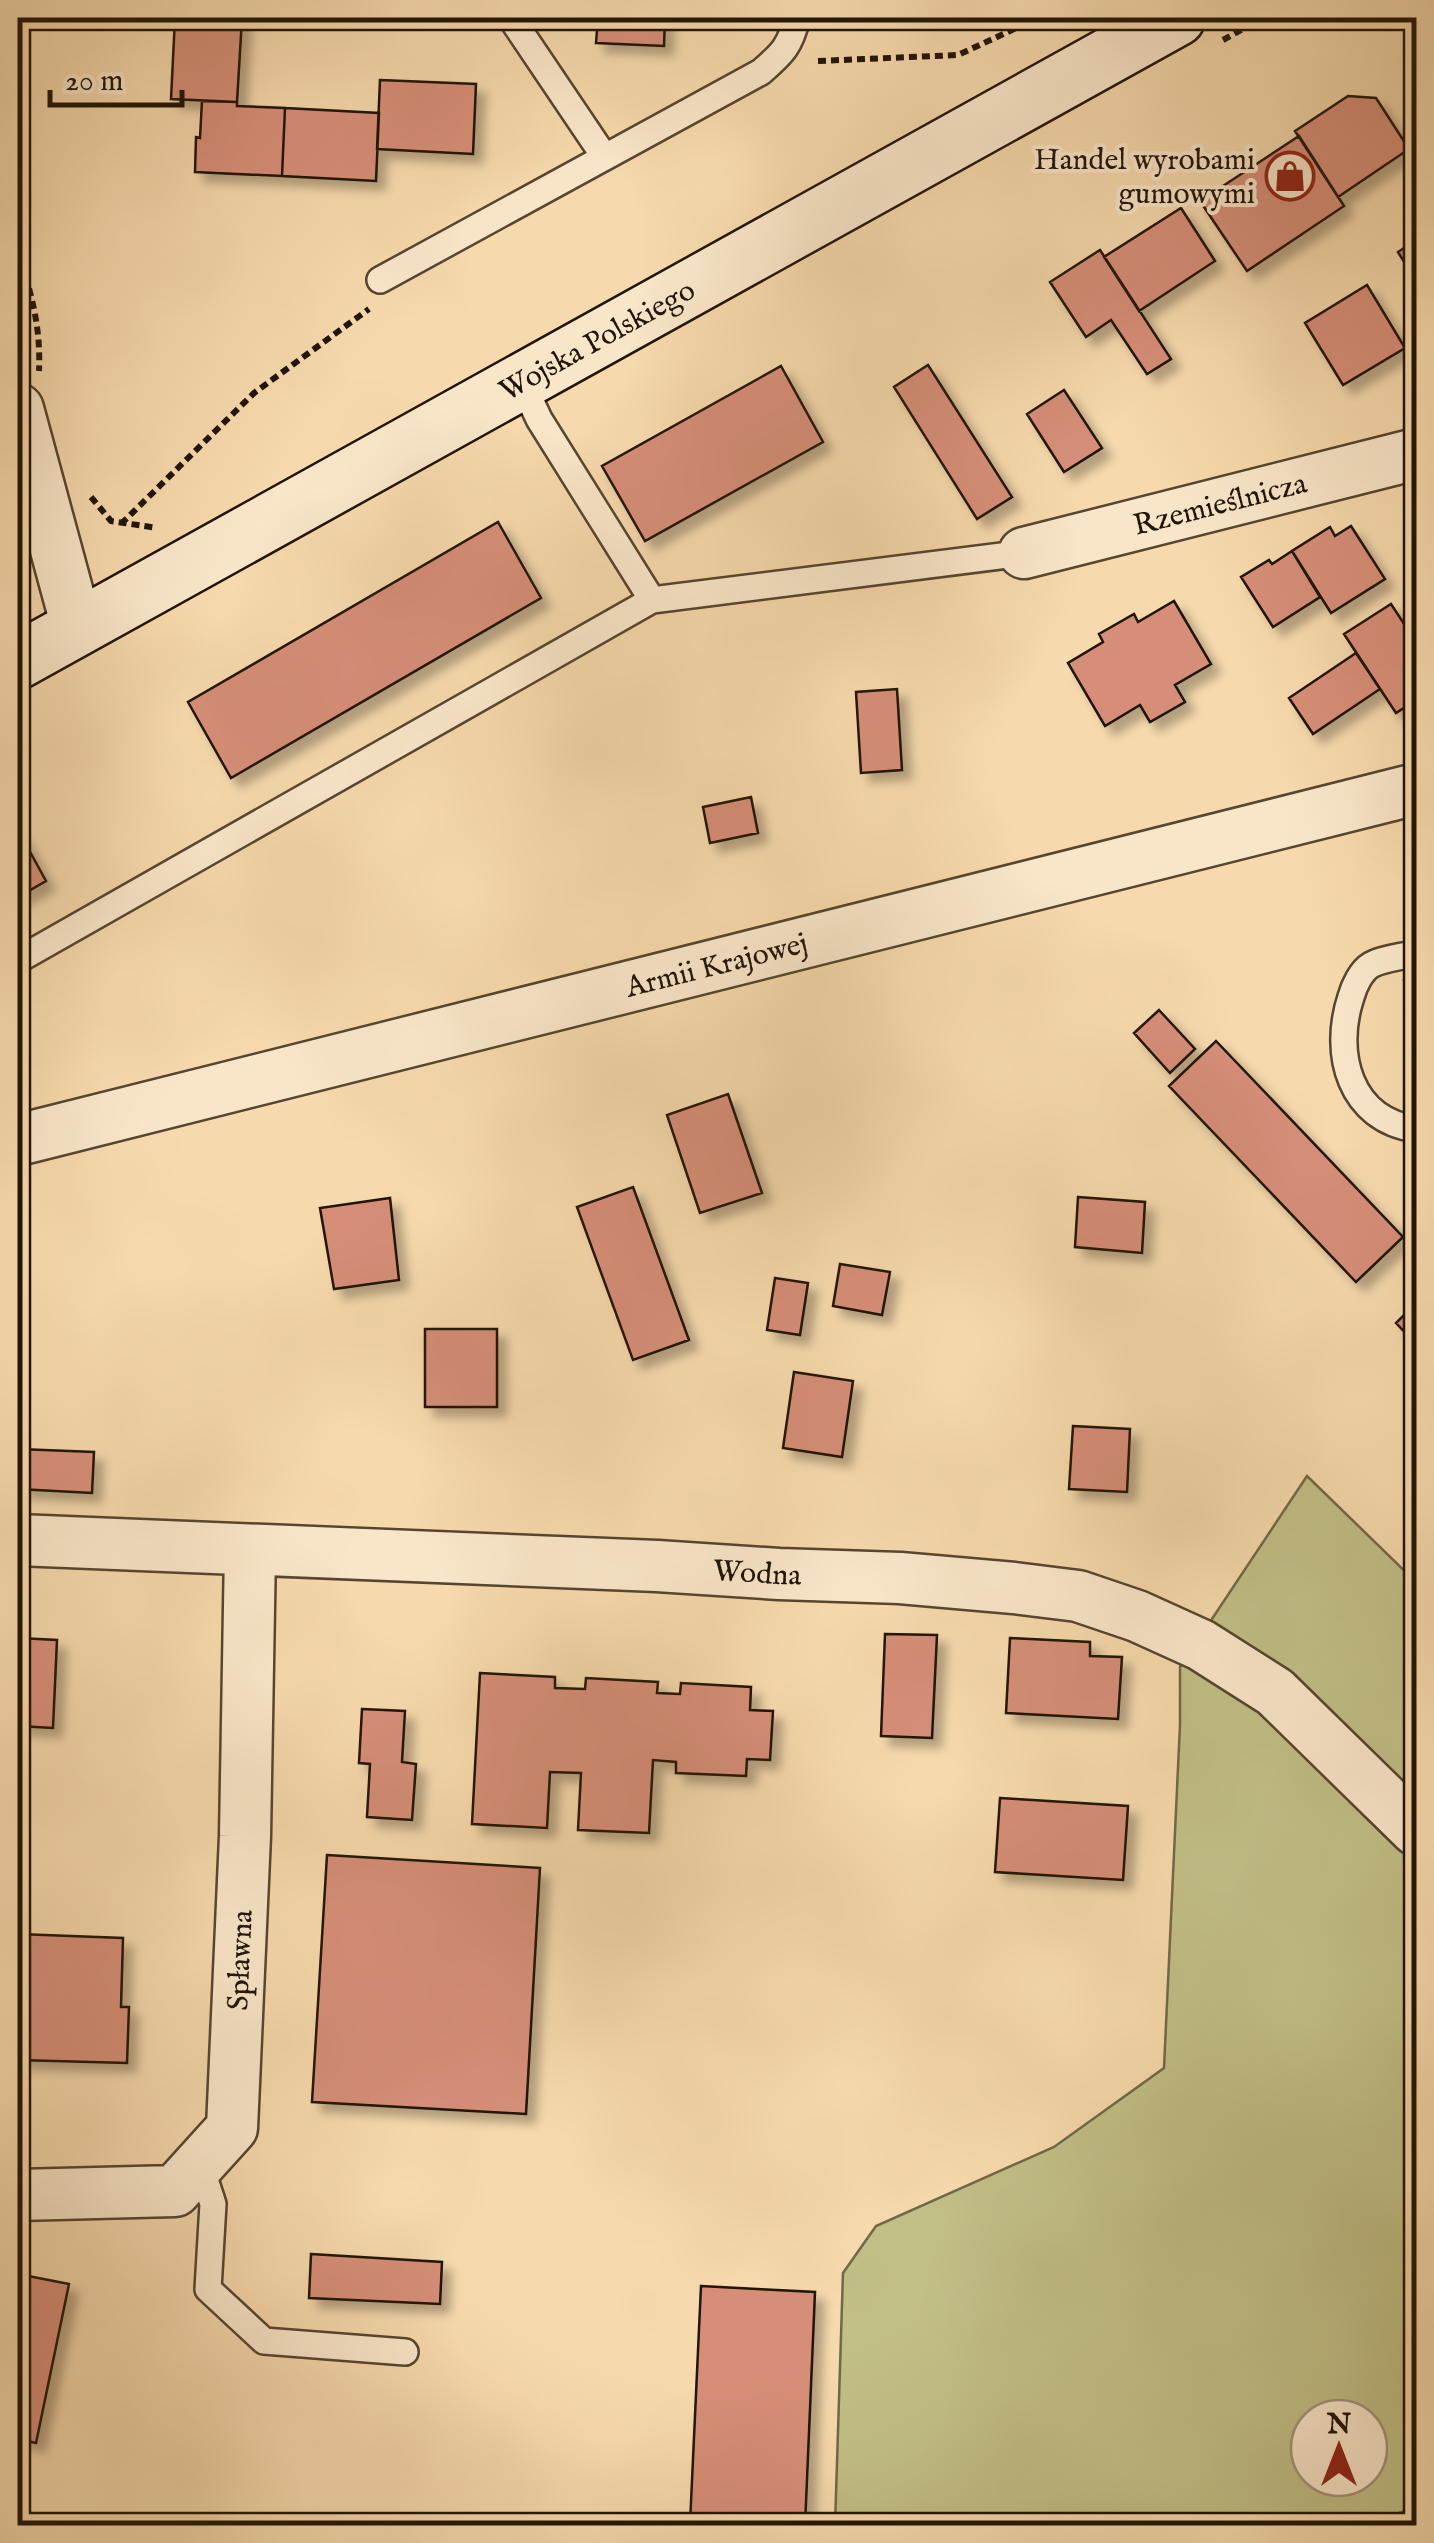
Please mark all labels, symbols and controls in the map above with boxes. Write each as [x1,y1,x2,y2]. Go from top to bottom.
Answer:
scale bar [50,45,182,107]
text: 20 m [65,63,124,101]
place label: Handel wyrobami gumowymi [1034,142,1255,214]
shop icon: Handel wyrobami gumowymi [1264,150,1316,202]
street label: Wojska Polskiego [493,272,702,411]
street label: Rzemieślnicza [1130,465,1311,546]
street label: Armii Krajowej [621,925,812,1008]
street label: Wodna [712,1553,802,1596]
street label: Spławna [220,1909,263,2012]
north arrow [1289,2398,1389,2498]
text: N [1326,2408,1351,2443]

